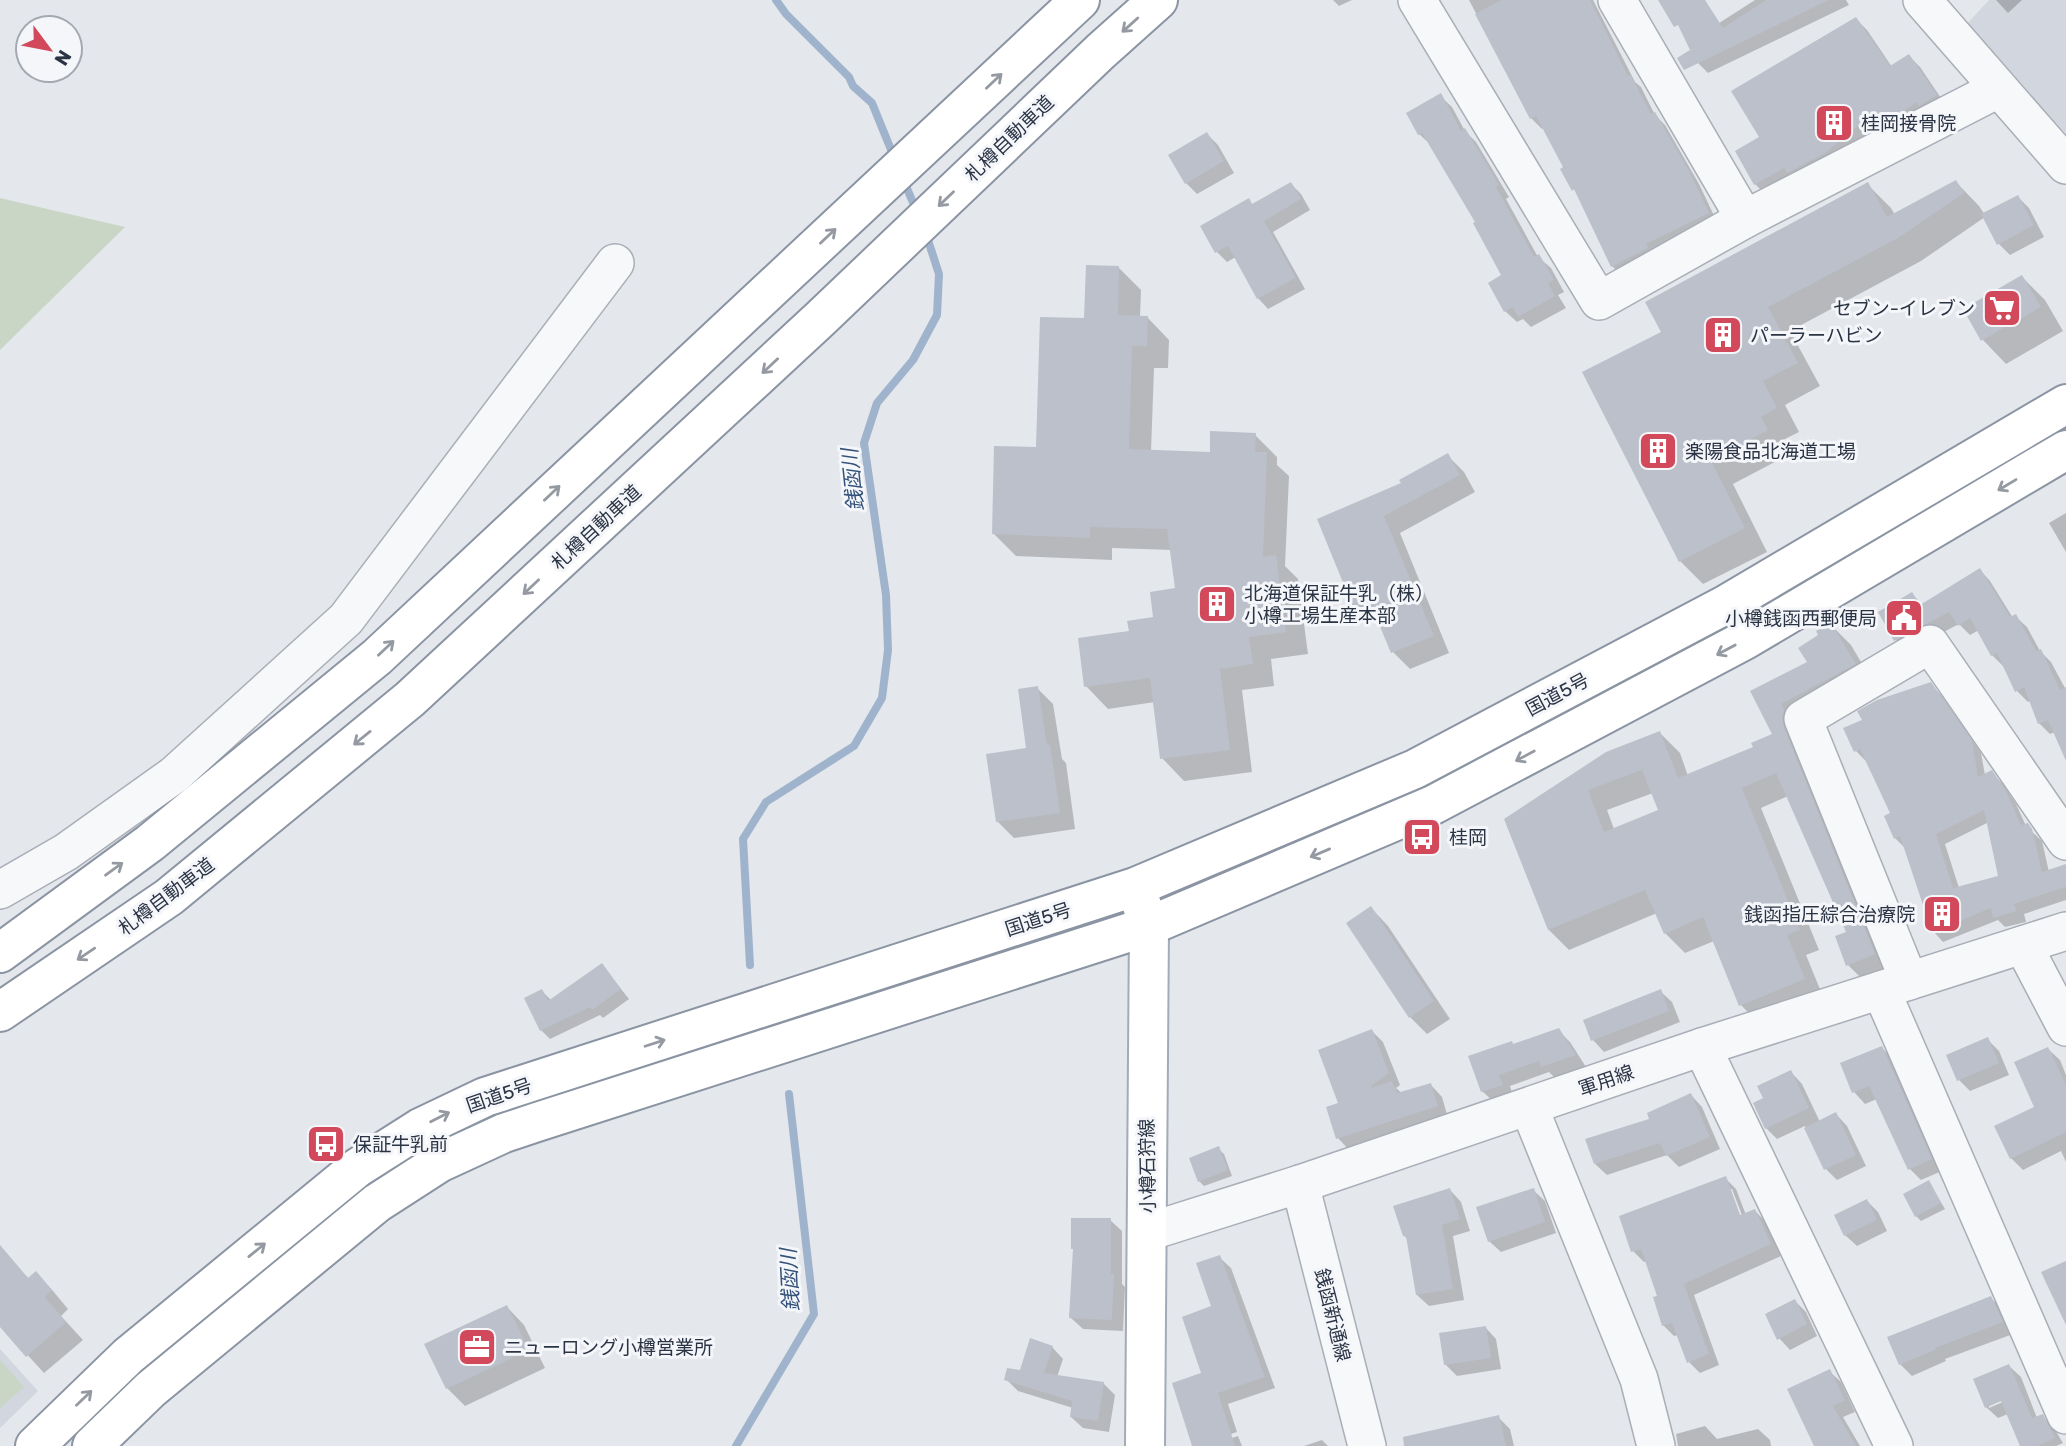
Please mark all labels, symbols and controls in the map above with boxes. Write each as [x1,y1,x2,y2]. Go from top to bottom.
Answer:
north arrow [14,14,84,84]
one-way arrow [1121,17,1139,33]
text: N [50,46,76,70]
one-way arrow [985,72,1002,89]
street label: 札樽自動車道 [960,90,1058,186]
building icon: 桂岡接骨院 [1813,102,1855,144]
place label: 桂岡接骨院 [1861,112,1956,135]
one-way arrow [937,191,954,208]
one-way arrow [819,228,836,245]
supermarket icon: セブン-イレブン [1981,287,2023,329]
place label: セブン-イレブン [1833,297,1975,320]
building icon: パーラーハビン [1702,314,1744,356]
place label: パーラーハビン [1750,324,1883,347]
one-way arrow [762,357,779,374]
building icon: 楽陽食品北海道工場 [1637,430,1679,472]
place label: 楽陽食品北海道工場 [1685,440,1856,463]
water label: 銭函川 [837,445,868,513]
one-way arrow [1998,478,2018,492]
street label: 札樽自動車道 [547,480,646,575]
one-way arrow [544,485,561,502]
one-way arrow [523,578,540,595]
place label: 北海道保証牛乳（株） 小樽工場生産本部 [1244,582,1434,627]
building icon: 北海道保証牛乳（株） 小樽工場生産本部 [1196,583,1238,625]
public building icon: 小樽銭函西郵便局 [1883,597,1925,639]
place label: 小樽銭函西郵便局 [1725,607,1877,630]
one-way arrow [377,640,394,657]
one-way arrow [1717,643,1737,657]
street label: 国道5号 [1522,668,1593,721]
one-way arrow [353,731,371,746]
one-way arrow [1515,750,1536,763]
bus stop icon: 桂岡 [1401,816,1443,858]
place label: 桂岡 [1449,826,1487,849]
one-way arrow [1309,847,1331,860]
street label: 札樽自動車道 [114,853,219,940]
one-way arrow [104,862,123,876]
building icon: 銭函指圧綜合治療院 [1921,893,1963,935]
street label: 国道5号 [1002,898,1074,941]
place label: 銭函指圧綜合治療院 [1744,903,1915,926]
one-way arrow [77,947,96,961]
one-way arrow [644,1036,666,1049]
street label: 軍用線 [1575,1060,1637,1101]
street label: 国道5号 [463,1073,535,1117]
one-way arrow [429,1110,450,1124]
street label: 小樽石狩線 [1135,1118,1160,1214]
bus stop icon: 保証牛乳前 [305,1123,347,1165]
place label: 保証牛乳前 [353,1133,448,1156]
one-way arrow [247,1243,265,1258]
water label: 銭函川 [775,1246,804,1312]
street label: 銭函新通線 [1310,1266,1355,1364]
office icon: ニューロング小樽営業所 [456,1326,498,1368]
place label: ニューロング小樽営業所 [504,1336,713,1359]
one-way arrow [75,1390,92,1407]

